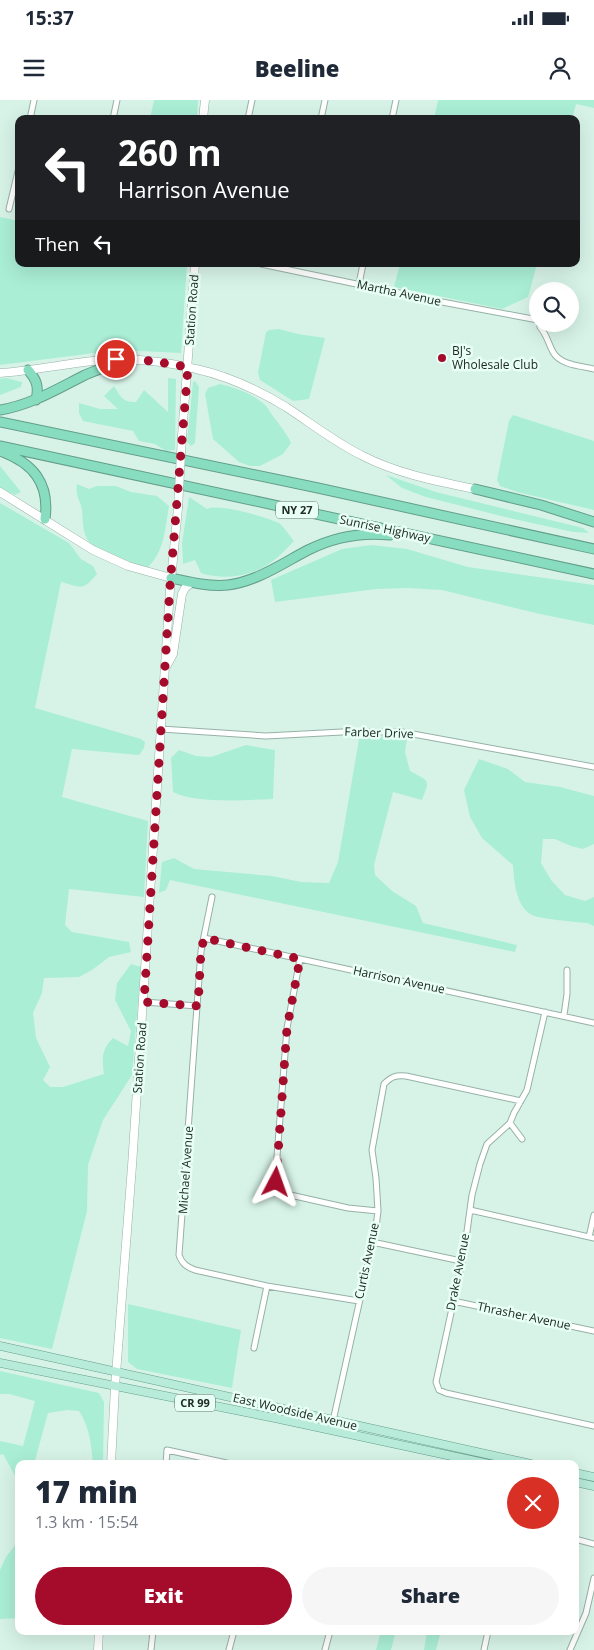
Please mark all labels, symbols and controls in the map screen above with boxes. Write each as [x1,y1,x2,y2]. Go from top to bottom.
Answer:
text: 15:37 [25,5,74,31]
text: Beeline [255,53,339,83]
icon: menu [20,54,48,82]
icon: person [546,54,574,82]
text: 260 m [118,129,222,176]
icon: left [35,135,100,200]
text: Harrison Avenue [118,174,290,204]
icon: left [89,230,117,258]
text: Then [35,231,79,257]
street label: Station Road [181,274,202,346]
street label: Martha Avenue [355,275,443,310]
map controls [529,282,579,332]
button: search [529,282,579,332]
pin [95,338,137,380]
place label: BJ's Wholesale Club [452,342,538,373]
icon: arrive [102,345,130,373]
marker: BJ's Wholesale Club [436,352,448,364]
road number: NY 27 [276,502,318,518]
street label: Sunrise Highway [338,511,433,547]
street label: Farber Drive [344,723,414,742]
street label: Harrison Avenue [352,961,447,998]
street label: Station Road [129,1022,150,1094]
street label: Michael Avenue [174,1125,197,1215]
position arrow [249,1155,301,1207]
street label: Curtis Avenue [350,1221,383,1301]
street label: Drake Avenue [442,1232,473,1312]
street label: Thrasher Avenue [476,1297,573,1334]
street label: East Woodside Avenue [231,1389,359,1434]
road number: CR 99 [175,1395,215,1412]
text: 17 min [35,1471,138,1512]
button: close [507,1477,559,1529]
text: 1.3 km · 15:54 [35,1511,138,1533]
button: Exit [35,1567,292,1625]
button: Share [302,1567,559,1625]

